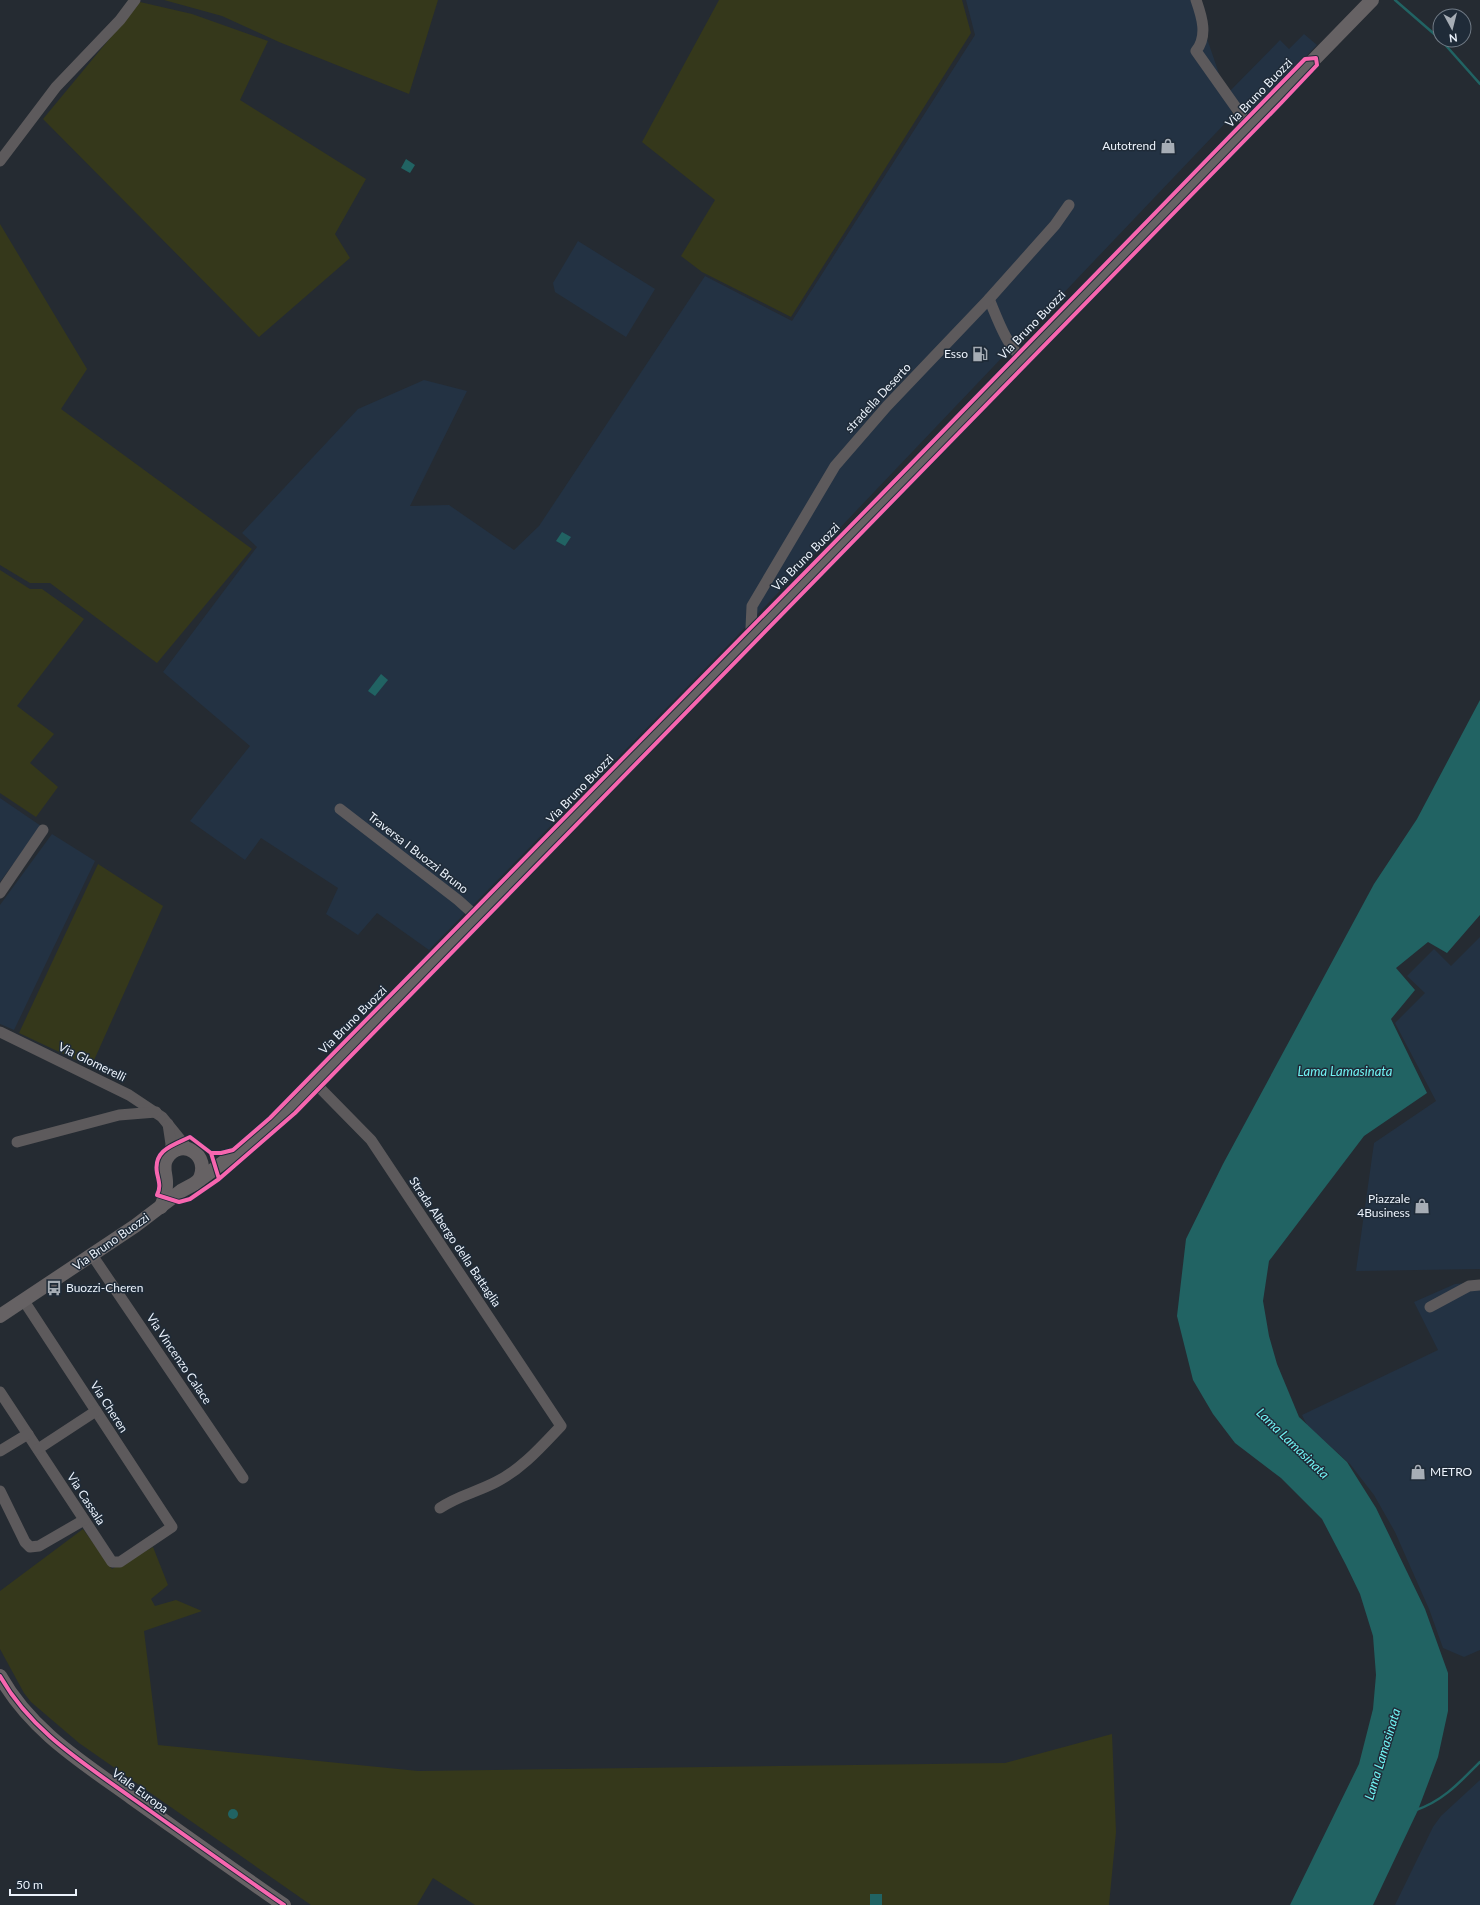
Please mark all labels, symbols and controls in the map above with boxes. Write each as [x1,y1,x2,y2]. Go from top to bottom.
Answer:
north arrow [1432,8,1472,48]
text: N [1448,31,1458,45]
street label: Via Bruno Buozzi [1222,55,1295,130]
shop icon: Autotrend [1159,137,1177,155]
place label: Autotrend [1102,138,1156,153]
street label: Via Bruno Buozzi [995,287,1068,362]
fuel station icon: Esso [971,345,989,363]
place label: Esso [944,346,968,361]
street label: stradella Deserto [842,360,914,436]
street label: Via Bruno Buozzi [769,519,843,594]
street label: Via Bruno Buozzi [543,751,616,826]
street label: Traversa I Buozzi Bruno [365,809,472,897]
street label: Via Bruno Buozzi [316,982,390,1057]
street label: Via Glomerelli [56,1039,129,1084]
water label: Lama Lamasinata [1298,1063,1393,1079]
street label: Strada Albergo della Battaglia [406,1174,505,1310]
place label: Piazzale 4Business [1357,1191,1410,1220]
shop icon: Piazzale 4Business [1413,1197,1431,1215]
street label: Via Bruno Buozzi [70,1210,152,1274]
bus stop icon: Buozzi-Cheren [45,1279,63,1297]
place label: Buozzi-Cheren [66,1280,143,1295]
street label: Via Vincenzo Calace [144,1311,215,1407]
street label: Via Cheren [87,1378,132,1435]
water label: Lama Lamasinata [1253,1404,1333,1482]
shop icon: METRO [1409,1463,1427,1481]
place label: METRO [1430,1464,1473,1479]
street label: Via Cassala [64,1470,109,1528]
water label: Lama Lamasinata [1360,1706,1404,1802]
street label: Viale Europa [109,1765,172,1816]
scale bar [10,1871,76,1897]
text: 50 m [16,1877,43,1892]

